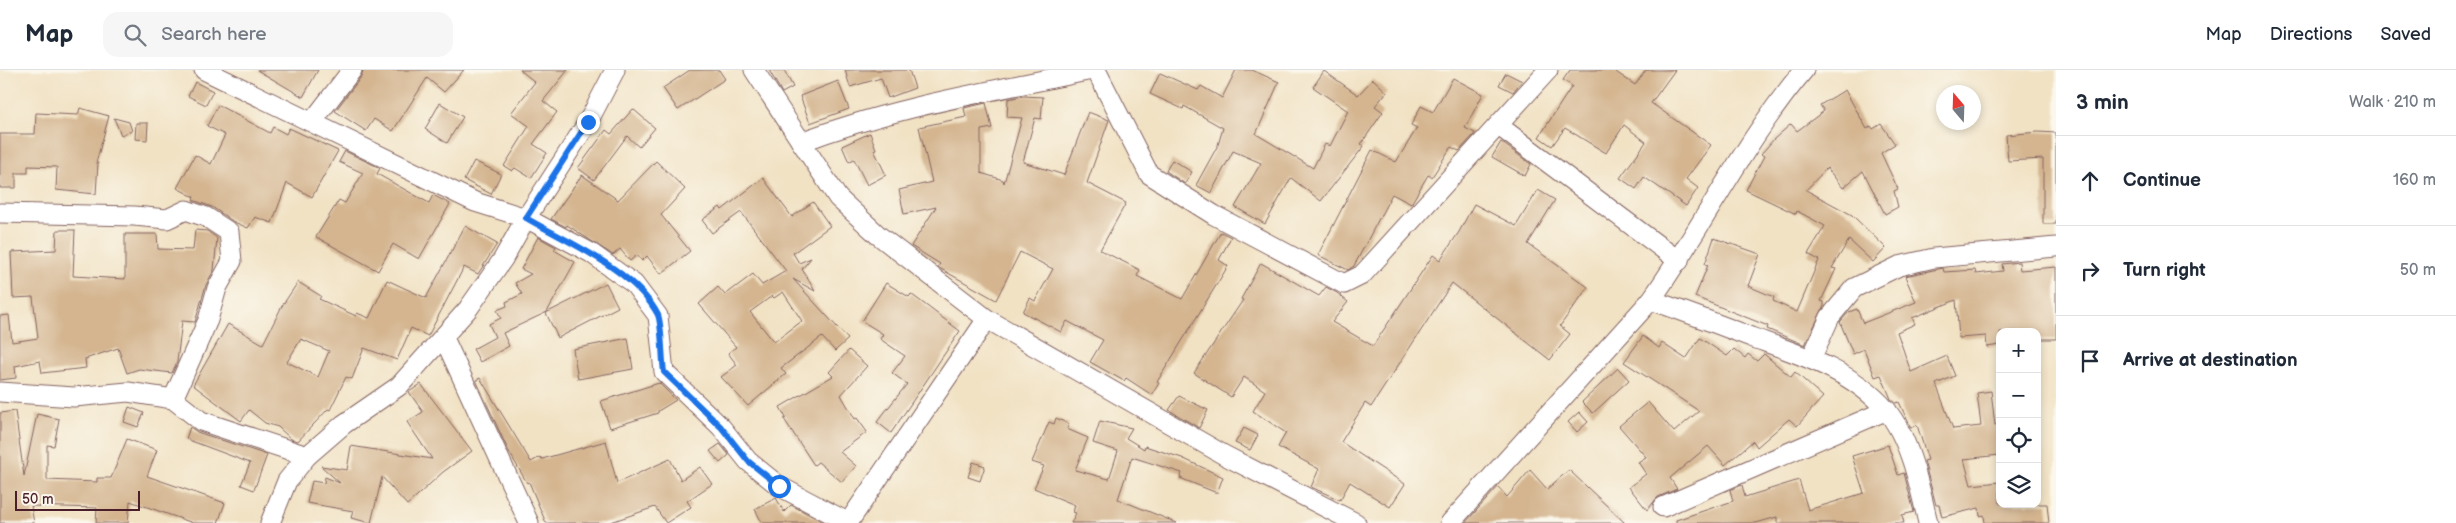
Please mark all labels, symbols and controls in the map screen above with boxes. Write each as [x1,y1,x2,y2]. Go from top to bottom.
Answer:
search box [103,12,453,57]
text: Map [25,20,73,49]
icon: search [121,21,149,49]
text: Search here [161,23,267,46]
text: Map [2206,24,2242,45]
text: Directions [2270,24,2352,45]
text: Saved [2380,24,2431,45]
north arrow [1936,85,1981,130]
text: 3 min [2076,90,2129,115]
text: Walk · 210 m [2349,93,2436,112]
route end [577,111,600,134]
icon: ahead [2076,167,2104,195]
text: Continue [2123,169,2201,192]
text: 160 m [2393,171,2436,190]
icon: right [2076,257,2104,285]
text: Turn right [2123,259,2206,282]
text: 50 m [2400,261,2436,280]
map controls [1996,328,2041,508]
button: + [1996,328,2041,373]
icon: arrive [2076,347,2104,375]
text: Arrive at destination [2123,349,2298,372]
button: − [1996,373,2041,418]
button: locate [1996,418,2041,463]
button: layers [1996,463,2041,508]
route start [768,475,791,498]
scale bar [15,488,140,511]
text: 50 m [22,491,54,508]

